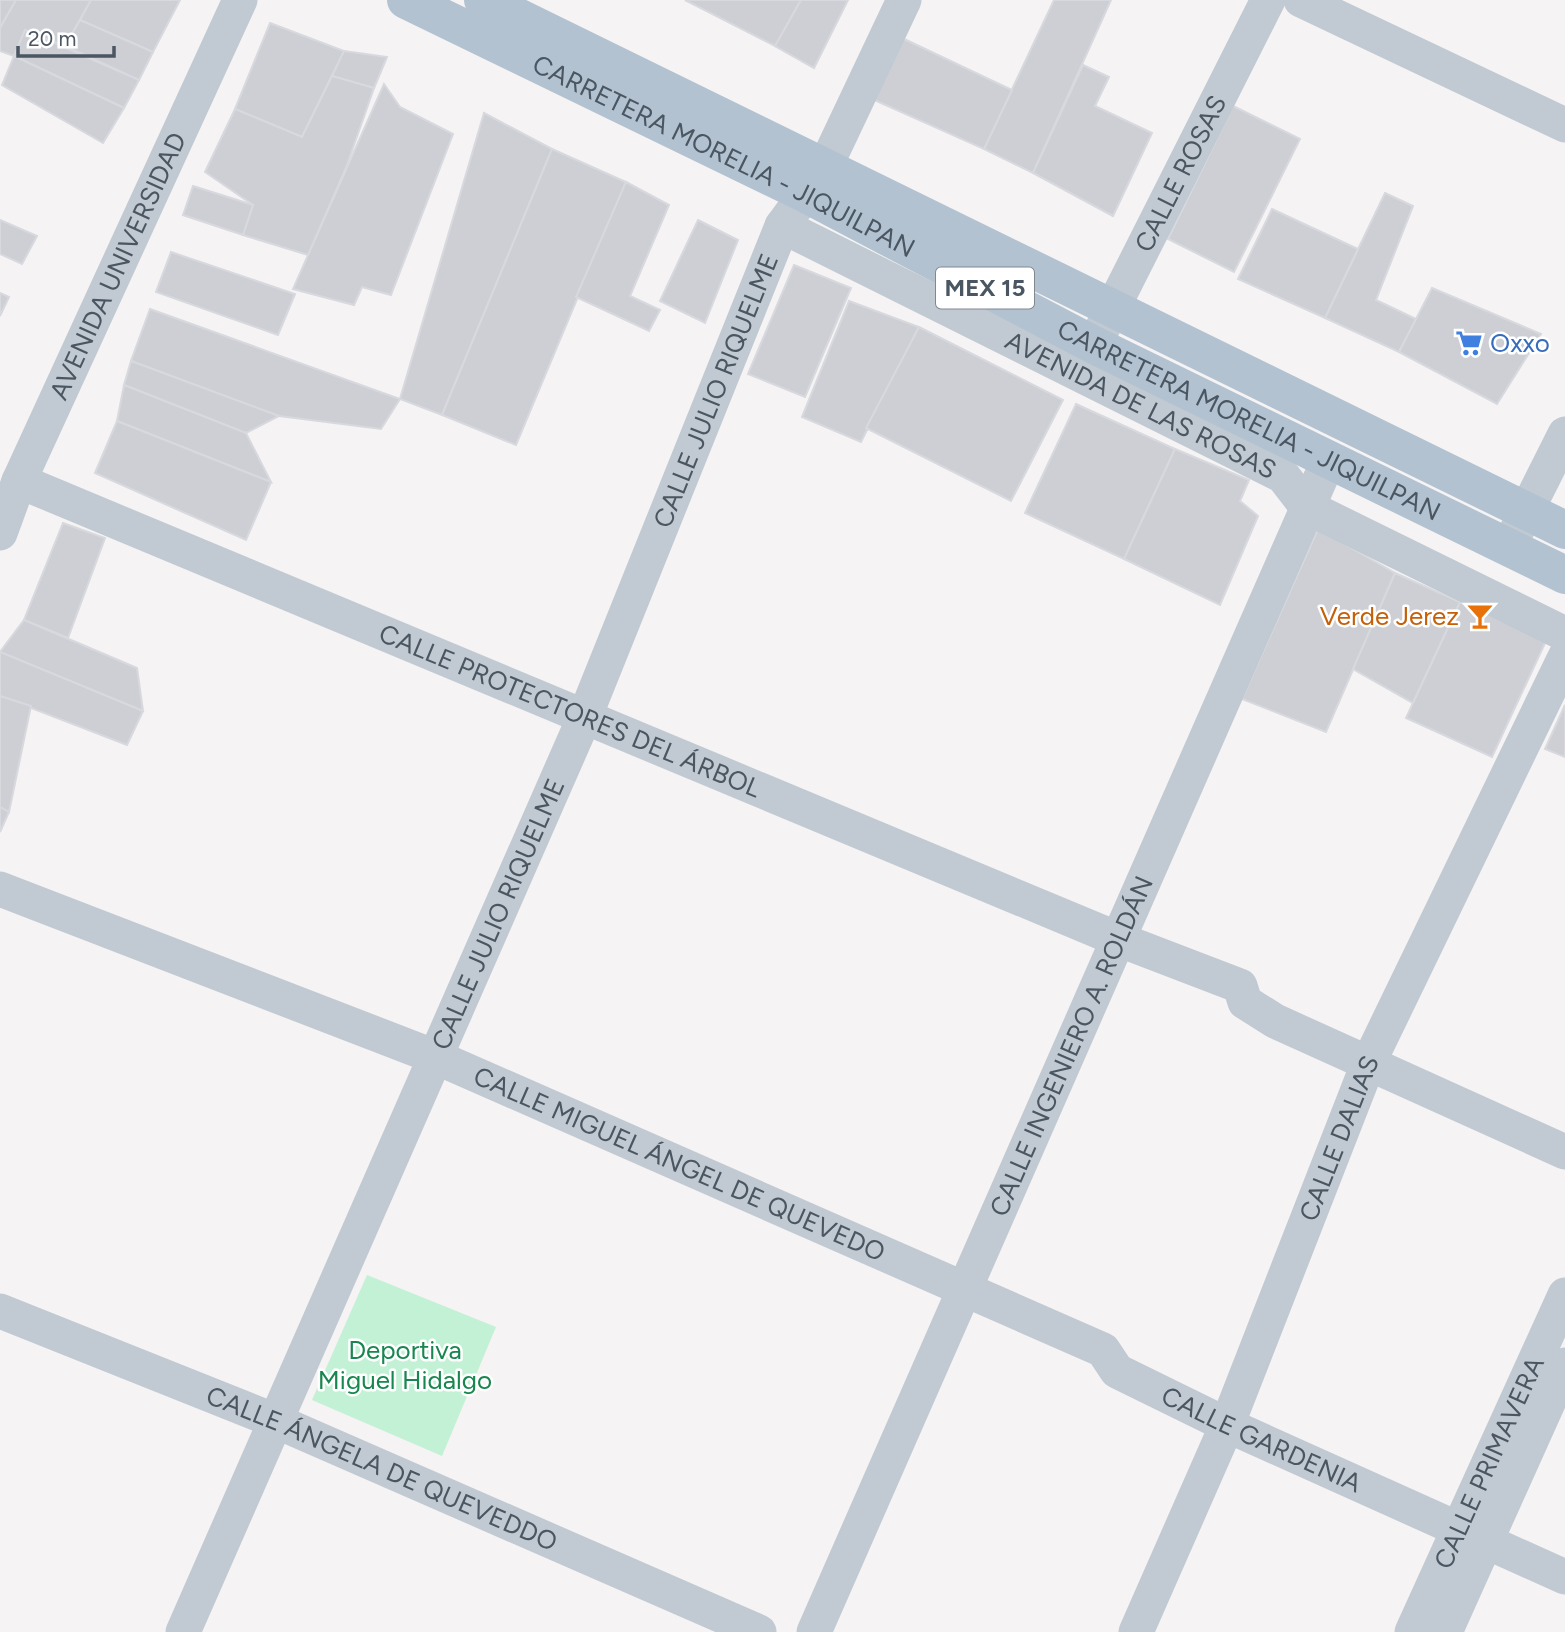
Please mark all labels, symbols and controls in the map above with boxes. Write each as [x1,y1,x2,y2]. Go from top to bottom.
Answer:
scale bar [18,14,114,58]
text: 20 m [28,26,76,51]
street label: CARRETERA MORELIA - JIQUILPAN [527,48,920,264]
street label: CALLE ROSAS [1128,90,1233,257]
street label: AVENIDA UNIVERSIDAD [43,127,193,405]
street label: CALLE JULIO RIQUELME [646,249,785,532]
road number: MEX 15 [936,268,1034,309]
street label: CARRETERA MORELIA - JIQUILPAN [1052,313,1446,528]
street label: AVENIDA DE LAS ROSAS [1000,324,1281,486]
place label: Oxxo [1490,327,1550,359]
supermarket icon: Oxxo [1454,328,1484,358]
place label: Verde Jerez [1320,600,1459,632]
bar icon: Verde Jerez [1465,601,1495,631]
street label: CALLE PROTECTORES DEL ÁRBOL [374,617,766,805]
street label: CALLE JULIO RIQUELME [425,774,572,1054]
street label: CALLE INGENIERO A. ROLDÁN [983,871,1160,1221]
street label: CALLE DALIAS [1292,1051,1386,1226]
street label: CALLE MIGUEL ÁNGEL DE QUEVEDO [469,1060,890,1268]
park label: Deportiva Miguel Hidalgo [318,1334,492,1396]
street label: CALLE PRIMAVERA [1427,1351,1551,1574]
street label: CALLE ÁNGELA DE QUEVEDDO [202,1379,562,1558]
street label: CALLE GARDENIA [1156,1379,1367,1500]

